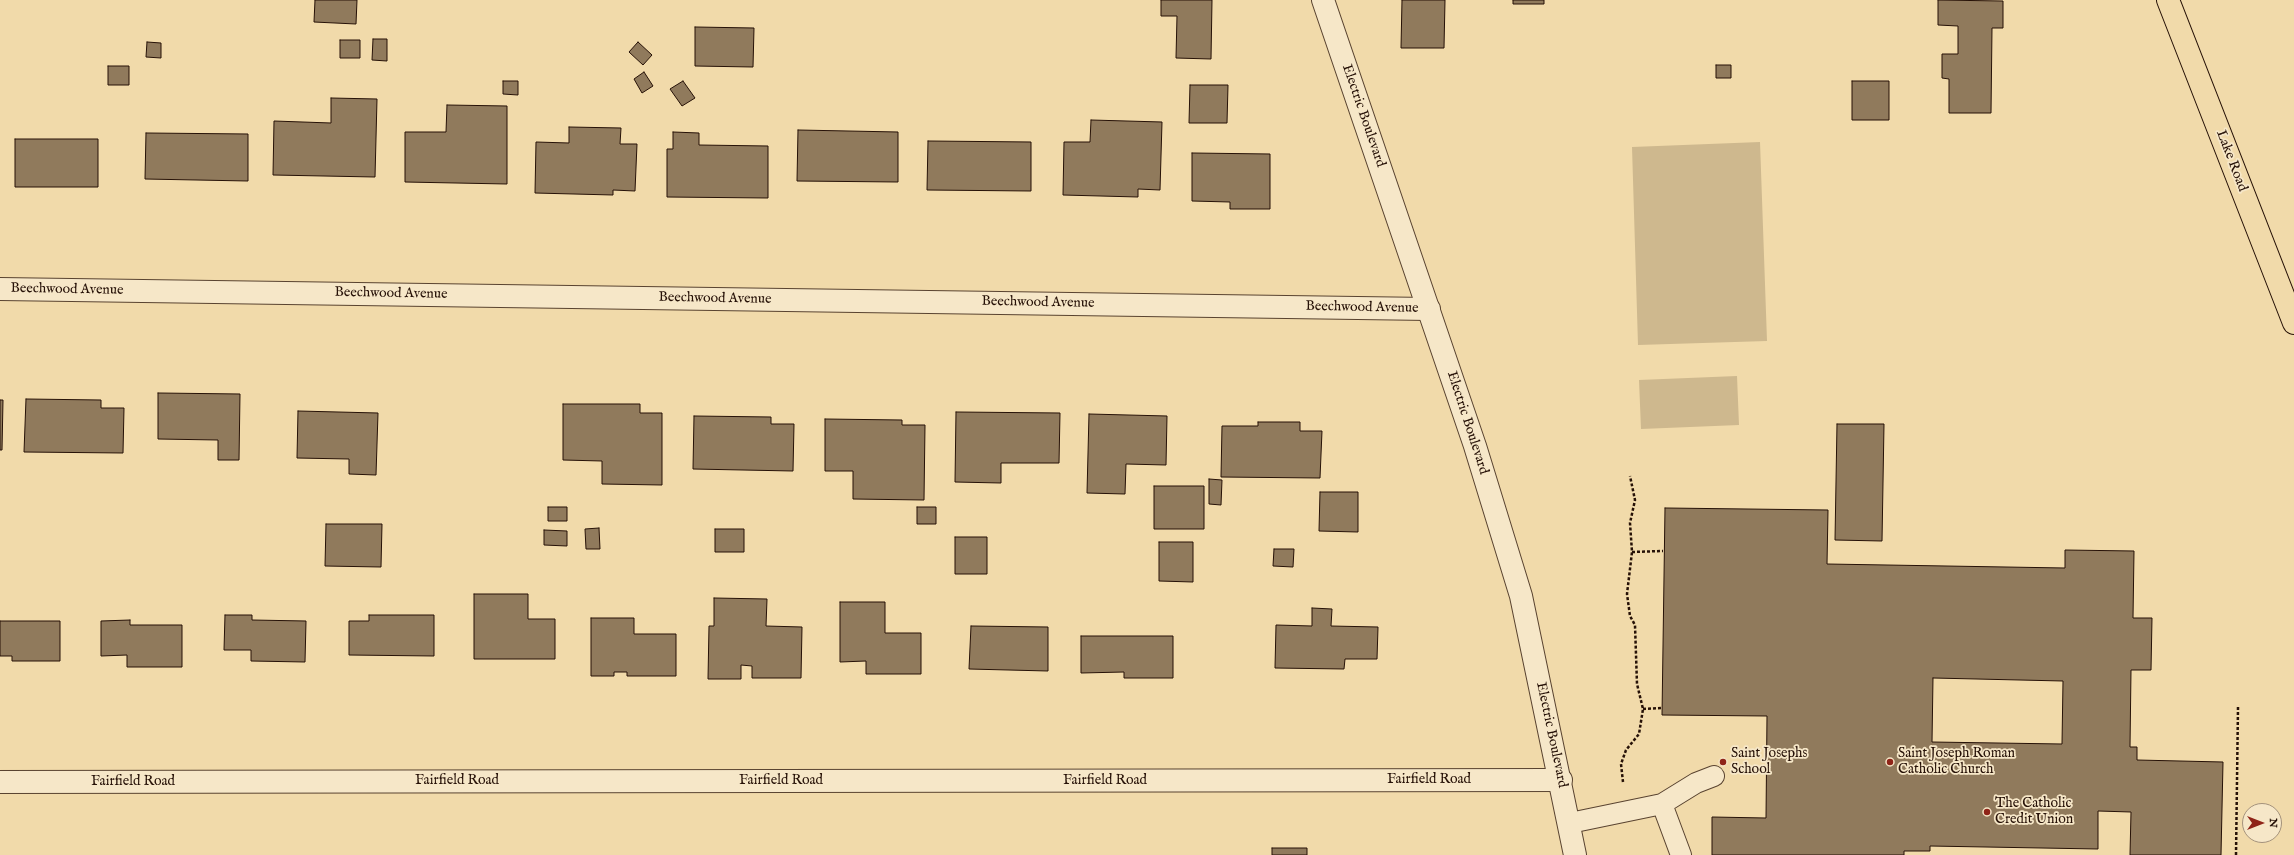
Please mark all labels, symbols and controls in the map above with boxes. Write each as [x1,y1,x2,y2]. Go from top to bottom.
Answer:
street label: Electric Boulevard [1338,62,1388,170]
street label: Lake Road [2212,128,2250,194]
street label: Beechwood Avenue [10,281,124,299]
street label: Beechwood Avenue [334,285,448,303]
street label: Beechwood Avenue [658,290,772,308]
street label: Beechwood Avenue [981,294,1095,312]
street label: Beechwood Avenue [1305,299,1419,317]
street label: Electric Boulevard [1442,369,1492,477]
street label: Electric Boulevard [1532,681,1570,789]
place label: Saint Josephs School [1731,746,1807,778]
place label: Saint Joseph Roman Catholic Church [1898,746,2015,778]
marker: Saint Josephs School [1718,757,1728,767]
marker: Saint Joseph Roman Catholic Church [1885,757,1895,767]
street label: Fairfield Road [1387,772,1471,788]
street label: Fairfield Road [415,773,499,789]
street label: Fairfield Road [739,773,823,789]
street label: Fairfield Road [1063,773,1147,789]
street label: Fairfield Road [91,774,175,790]
place label: The Catholic Credit Union [1995,796,2073,828]
north arrow [2242,803,2282,843]
marker: The Catholic Credit Union [1982,807,1992,817]
text: N [2266,818,2280,828]

